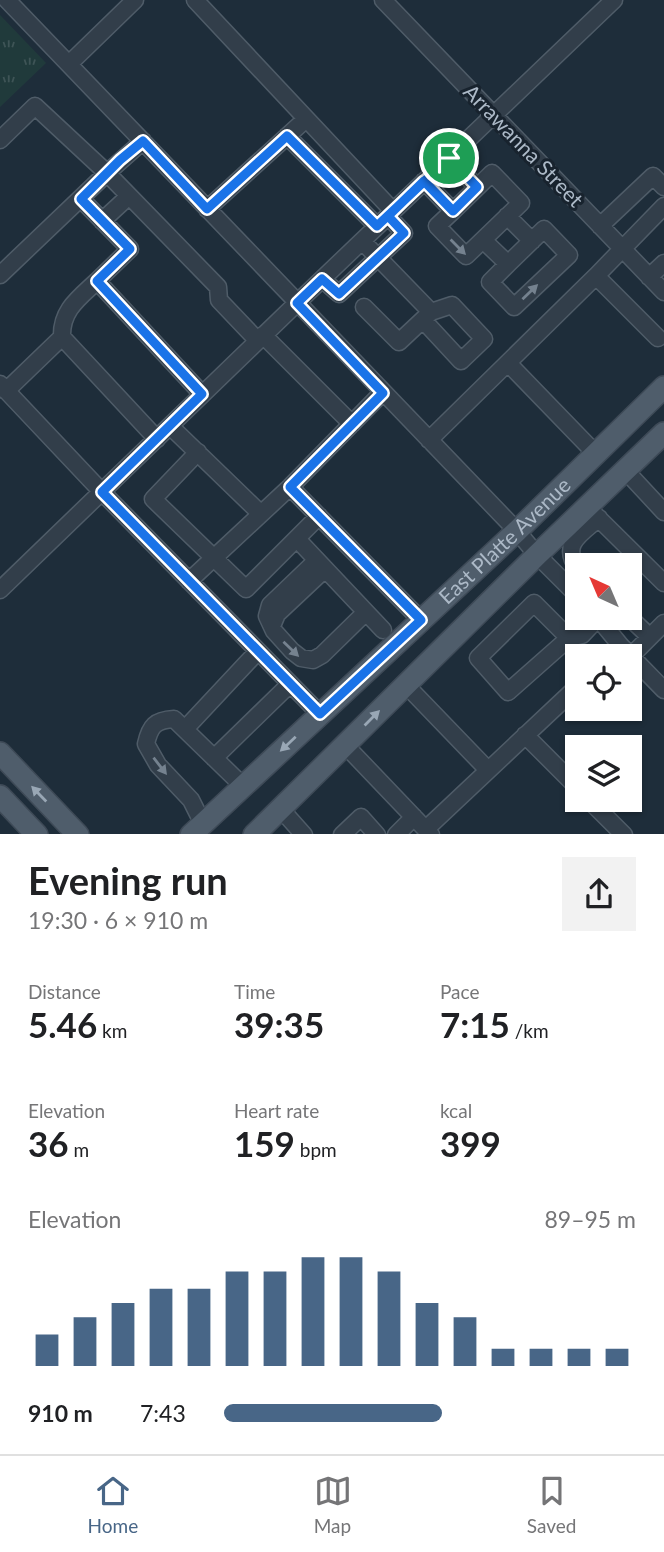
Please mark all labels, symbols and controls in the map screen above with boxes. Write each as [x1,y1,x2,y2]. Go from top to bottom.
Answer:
street label: Arrawanna Street [459,78,589,212]
pin [419,128,479,188]
icon: arrive [430,139,468,177]
one-way arrow [450,239,467,256]
one-way arrow [521,285,538,301]
street label: East Platte Avenue [433,472,575,608]
north arrow [565,553,642,630]
map controls [565,553,642,812]
one-way arrow [282,640,299,656]
button: locate [565,644,642,721]
one-way arrow [364,710,380,726]
button: layers [565,735,642,812]
one-way arrow [280,736,297,752]
one-way arrow [153,756,168,774]
one-way arrow [31,785,48,802]
text: Evening run [28,857,228,903]
button: share [562,857,636,931]
text: 19:30 · 6 × 910 m [28,906,208,934]
text: Distance [28,980,101,1003]
text: Time [234,980,275,1003]
text: Pace [440,980,479,1003]
text: 5.46 [28,1003,97,1045]
text: 39:35 [234,1003,324,1045]
text: 7:15 [440,1003,510,1045]
text: km [97,1019,127,1042]
text: /km [510,1019,549,1042]
text: Elevation [28,1099,105,1122]
text: Heart rate [234,1099,319,1122]
text: kcal [440,1099,472,1122]
text: 36 [28,1122,69,1164]
text: 159 [234,1122,295,1164]
text: 399 [440,1122,501,1164]
text: m [69,1138,89,1161]
text: bpm [295,1138,337,1161]
text: Elevation [28,1205,121,1233]
text: 89–95 m [544,1205,636,1233]
text: 910 m [28,1399,93,1427]
text: 7:43 [140,1399,186,1427]
tab: Home [88,1472,138,1537]
tab: Map [314,1472,352,1537]
tab: Saved [527,1472,576,1537]

